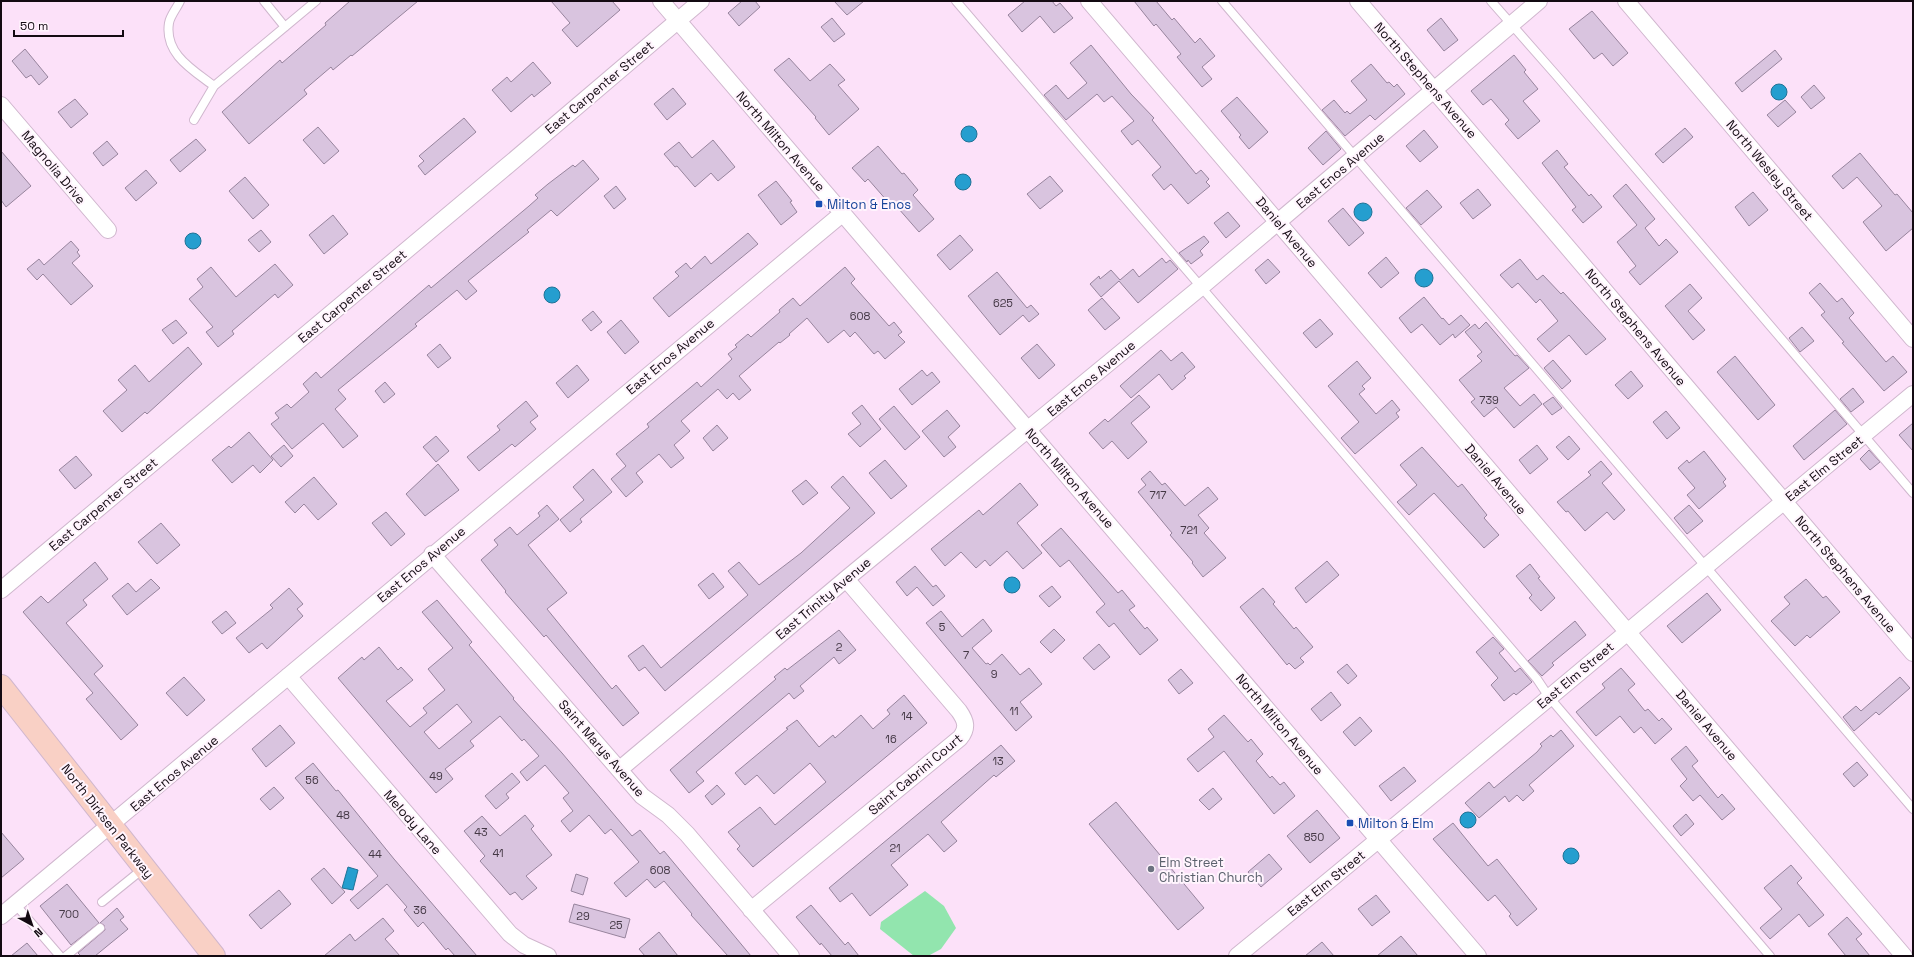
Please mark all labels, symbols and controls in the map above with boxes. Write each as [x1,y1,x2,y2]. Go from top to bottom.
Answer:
scale bar [14,12,123,38]
text: 50 m [20,18,48,34]
street label: North Stephens Avenue [1371,19,1481,142]
street label: East Carpenter Street [541,37,657,138]
street label: North Milton Avenue [732,88,829,195]
street label: North Wesley Street [1722,116,1817,224]
street label: Magnolia Drive [18,127,89,208]
street label: East Enos Avenue [1293,129,1388,212]
street label: Daniel Avenue [1252,193,1321,271]
place label: Milton & Enos [827,196,911,213]
marker: Milton & Enos [814,199,824,209]
street label: East Carpenter Street [294,246,410,347]
street label: North Stephens Avenue [1581,265,1690,390]
house number: 625 [993,296,1013,310]
house number: 608 [850,309,870,323]
street label: East Enos Avenue [623,315,718,398]
street label: East Enos Avenue [1044,337,1139,420]
house number: 739 [1479,393,1499,407]
street label: North Milton Avenue [1021,425,1118,532]
street label: East Elm Street [1782,432,1867,505]
street label: Daniel Avenue [1461,440,1530,518]
street label: East Carpenter Street [45,454,161,555]
house number: 717 [1150,488,1166,502]
street label: North Stephens Avenue [1791,512,1900,637]
street label: East Enos Avenue [374,523,469,606]
house number: 721 [1180,523,1198,537]
street label: East Trinity Avenue [772,554,875,643]
house number: 5 [939,620,946,634]
street label: East Elm Street [1533,638,1617,713]
house number: 2 [836,640,843,654]
house number: 7 [963,648,969,662]
house number: 9 [991,667,998,681]
street label: North Milton Avenue [1232,670,1327,779]
street label: Daniel Avenue [1672,686,1741,764]
street label: Saint Marys Avenue [555,696,648,800]
house number: 11 [1009,704,1019,718]
house number: 14 [901,709,913,723]
street label: Saint Cabrini Court [865,730,966,819]
street label: East Enos Avenue [127,732,222,815]
house number: 16 [885,732,897,746]
house number: 13 [992,754,1004,768]
street label: North Dirksen Parkway [58,761,158,882]
house number: 49 [429,769,443,783]
house number: 56 [305,773,319,787]
street label: Melody Lane [380,787,445,858]
house number: 48 [336,808,350,822]
place label: Milton & Elm [1358,815,1434,832]
marker: Milton & Elm [1345,818,1355,828]
house number: 43 [474,825,488,839]
house number: 850 [1304,830,1324,844]
house number: 21 [889,841,901,855]
house number: 41 [492,846,504,860]
house number: 44 [368,847,382,861]
street label: East Elm Street [1284,847,1369,920]
place label: Elm Street Christian Church [1159,854,1263,886]
house number: 608 [650,863,670,877]
marker: Elm Street Christian Church [1146,864,1156,874]
house number: 36 [413,903,427,917]
north arrow [12,905,52,945]
house number: 700 [59,907,79,921]
house number: 29 [576,909,590,923]
house number: 25 [609,918,623,932]
text: N [31,925,46,940]

